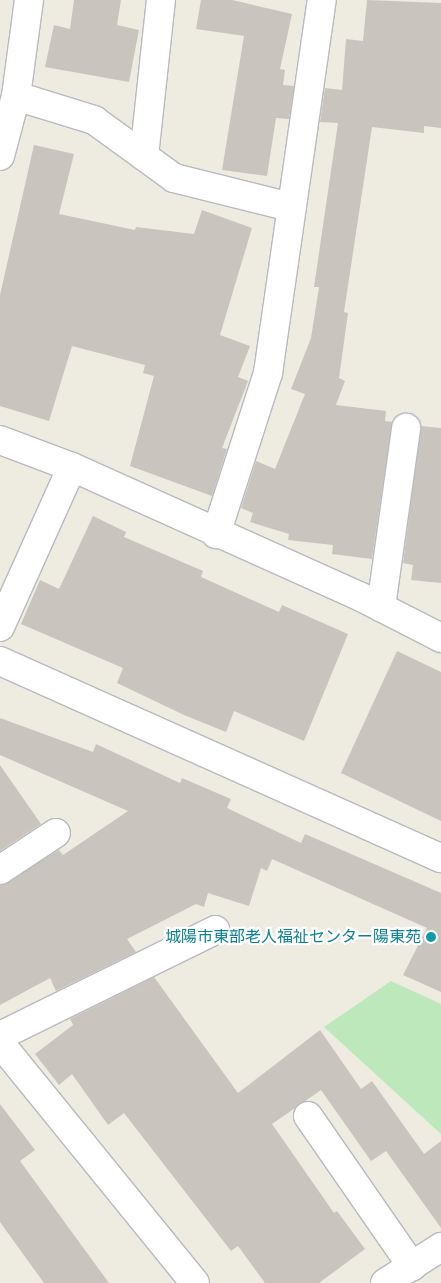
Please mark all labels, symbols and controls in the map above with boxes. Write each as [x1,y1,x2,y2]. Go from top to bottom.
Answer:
place label: 城陽市東部老人福祉センター陽東苑 [165,927,421,947]
marker: 城陽市東部老人福祉センター陽東苑 [425,931,437,943]

